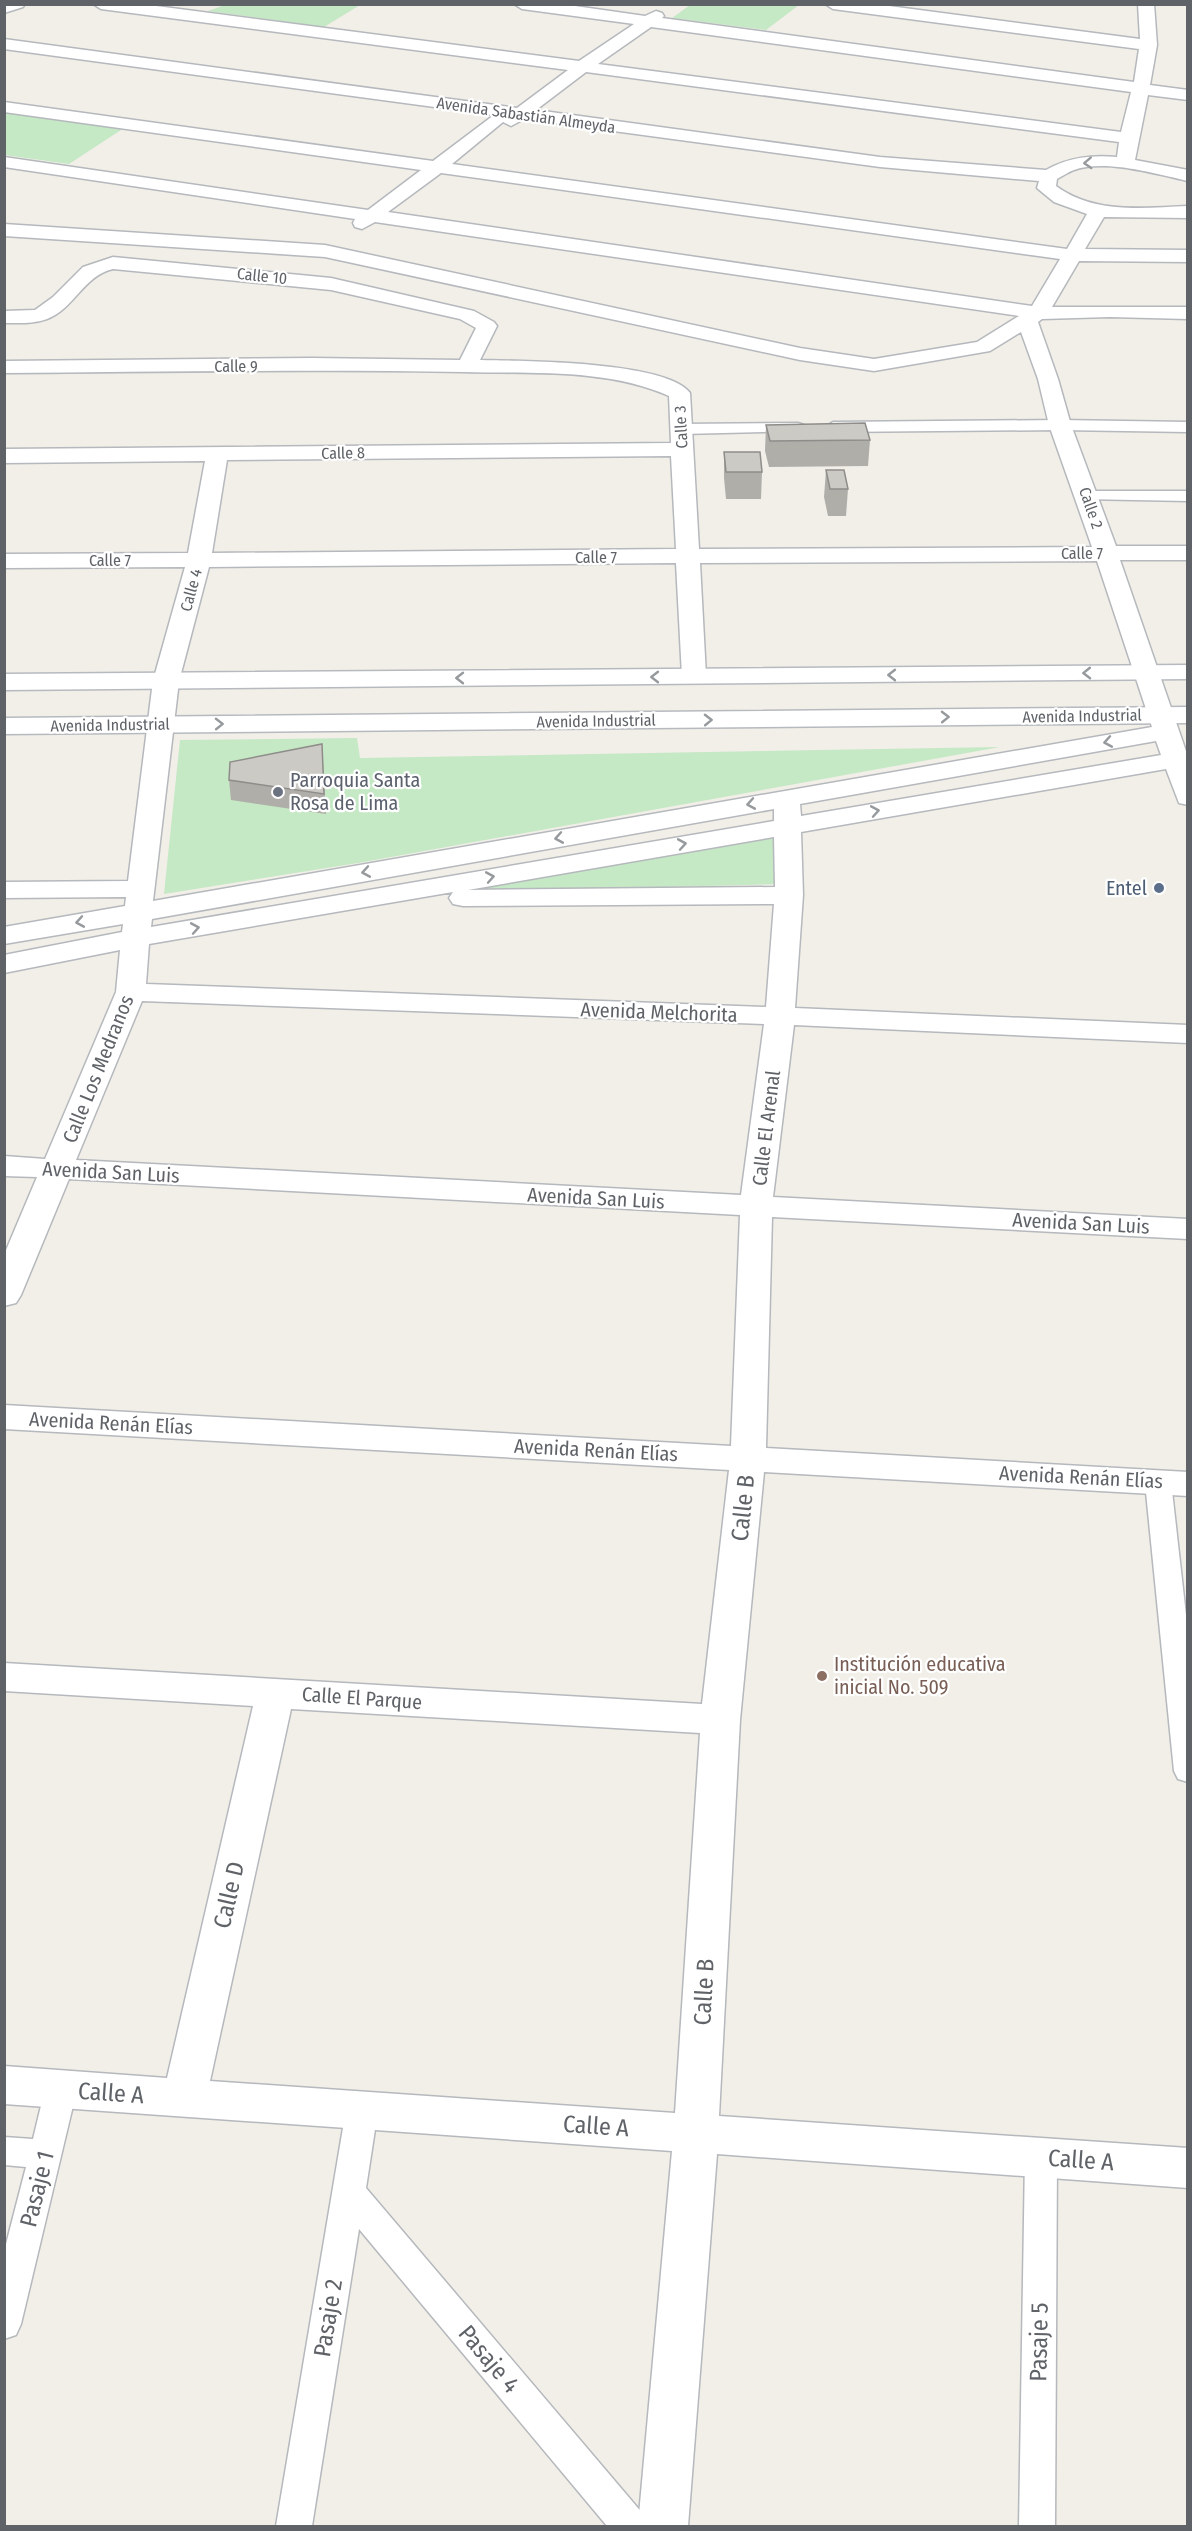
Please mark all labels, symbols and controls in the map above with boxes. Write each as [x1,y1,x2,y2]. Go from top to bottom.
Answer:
street label: Avenida Sabastián Almeyda [435,93,617,137]
one-way arrow [1084,156,1093,169]
street label: Calle 10 [236,264,288,288]
street label: Calle 9 [214,357,258,376]
street label: Calle 3 [670,405,692,449]
street label: Calle 8 [321,443,365,463]
street label: Calle 2 [1075,485,1107,531]
street label: Calle 7 [1061,544,1104,563]
street label: Calle 7 [575,548,618,567]
street label: Calle 7 [89,551,132,570]
street label: Calle 4 [176,566,206,613]
one-way arrow [1083,667,1092,679]
one-way arrow [888,669,897,681]
one-way arrow [651,671,660,683]
one-way arrow [456,672,465,684]
street label: Avenida Industrial [1022,705,1142,727]
street label: Avenida Industrial [536,710,656,732]
one-way arrow [940,711,949,724]
street label: Avenida Industrial [50,714,170,736]
one-way arrow [703,714,712,726]
one-way arrow [214,718,223,730]
one-way arrow [1104,735,1114,748]
place label: Parroquia Santa Rosa de Lima [290,768,420,815]
marker: Parroquia Santa Rosa de Lima [271,785,285,799]
one-way arrow [746,797,756,810]
one-way arrow [870,806,879,818]
one-way arrow [554,831,564,844]
one-way arrow [678,839,687,851]
one-way arrow [362,865,371,877]
one-way arrow [485,871,495,884]
place label: Entel [1106,876,1147,900]
marker: Entel [1152,881,1166,895]
one-way arrow [76,915,86,928]
one-way arrow [189,922,199,935]
street label: Calle Los Medranos [57,992,139,1146]
street label: Avenida Melchorita [580,997,738,1027]
street label: Calle El Arenal [747,1069,785,1187]
street label: Avenida San Luis [42,1156,180,1188]
street label: Avenida San Luis [527,1182,665,1214]
street label: Avenida San Luis [1012,1207,1150,1239]
street label: Avenida Renán Elías [29,1407,193,1439]
street label: Avenida Renán Elías [514,1434,678,1466]
street label: Avenida Renán Elías [999,1461,1163,1493]
street label: Calle B [726,1473,760,1543]
place label: Institución educativa inicial No. 509 [834,1652,1005,1699]
marker: Institución educativa inicial No. 509 [815,1669,829,1683]
street label: Calle El Parque [301,1682,423,1714]
street label: Calle D [208,1859,250,1931]
street label: Calle B [688,1958,720,2026]
street label: Calle A [77,2077,145,2109]
street label: Calle A [562,2110,630,2142]
street label: Calle A [1047,2144,1115,2176]
street label: Pasaje 1 [14,2148,60,2230]
street label: Pasaje 2 [308,2277,348,2359]
street label: Pasaje 5 [1024,2302,1054,2382]
street label: Pasaje 4 [453,2319,525,2399]

